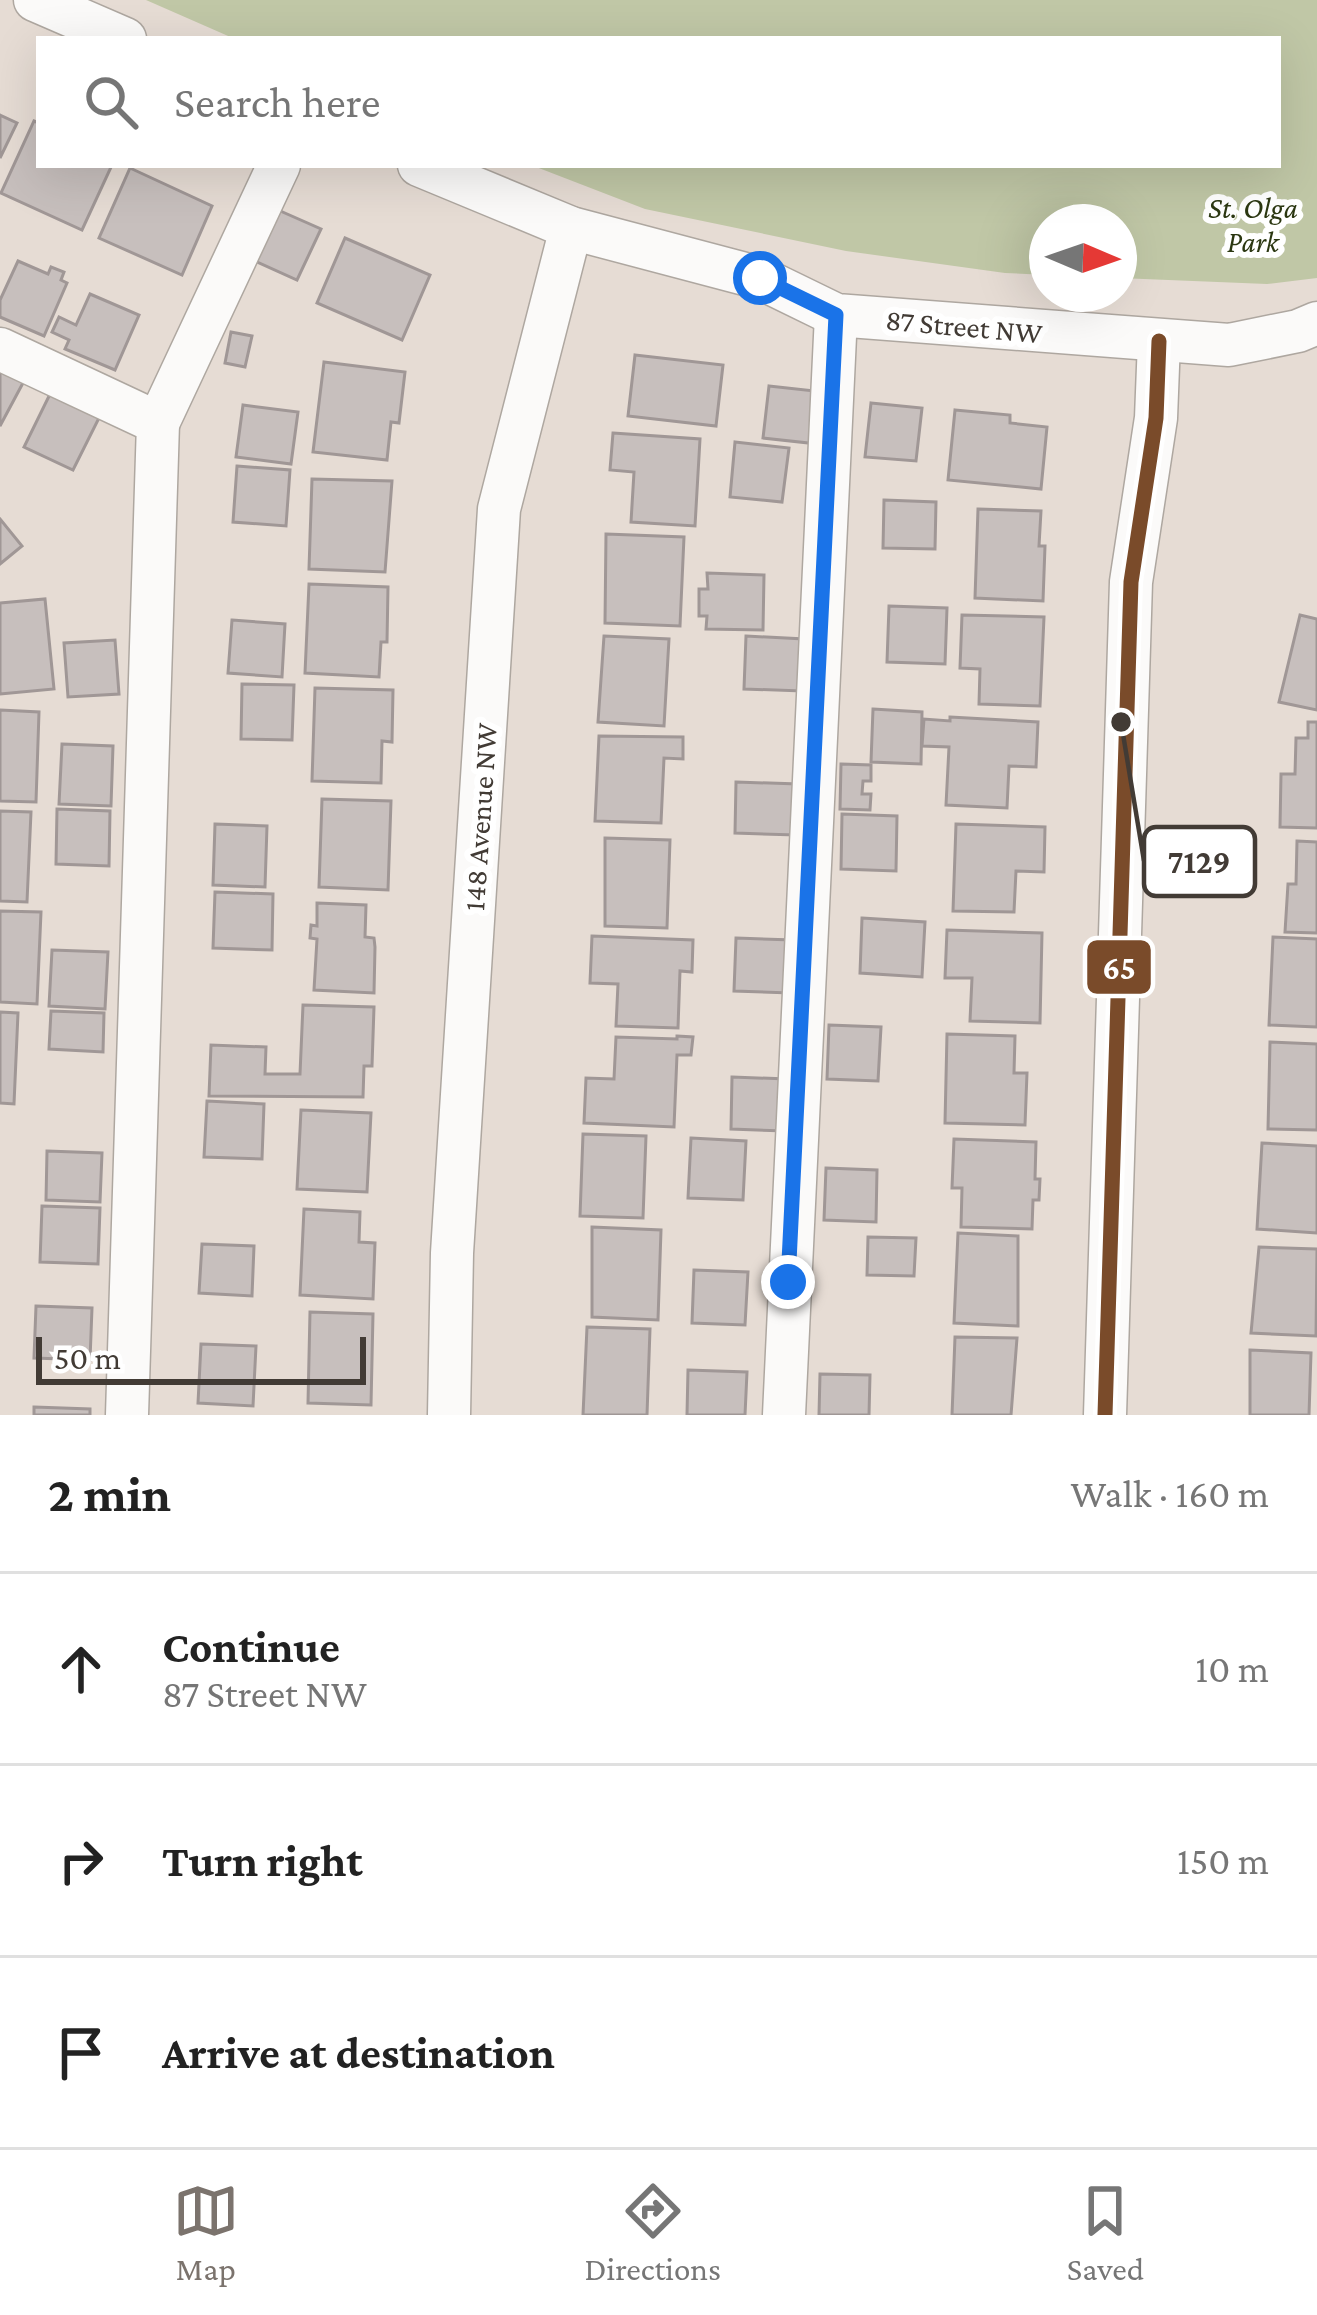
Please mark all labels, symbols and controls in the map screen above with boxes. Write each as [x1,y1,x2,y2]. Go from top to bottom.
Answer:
search box [36,36,1281,168]
icon: search [78,69,144,135]
text: Search here [174,77,381,127]
park label: St. Olga Park [1208,191,1298,258]
north arrow [1029,204,1137,312]
route start [733,251,787,305]
street label: 87 Street NW [884,303,1044,349]
street label: 148 Avenue NW [457,721,503,912]
callout: 7129 [1144,827,1255,896]
text: 7129 [1167,843,1231,880]
line badge: 65 [1085,938,1153,996]
text: 65 [1102,949,1136,986]
route end [761,1255,815,1309]
scale bar [36,1331,366,1384]
text: 50 m [54,1339,121,1376]
text: 2 min [48,1465,171,1522]
text: Walk · 160 m [1071,1472,1269,1515]
text: Continue [162,1622,340,1672]
icon: ahead [48,1636,114,1702]
text: 10 m [1195,1647,1269,1690]
text: 87 Street NW [162,1672,367,1715]
icon: right [48,1828,114,1894]
text: Turn right [162,1836,363,1886]
text: 150 m [1177,1839,1269,1882]
icon: arrive [48,2020,114,2086]
text: Arrive at destination [162,2028,555,2078]
tab: Map [173,2178,239,2287]
tab: Directions [585,2178,721,2287]
tab: Saved [1067,2178,1144,2287]

